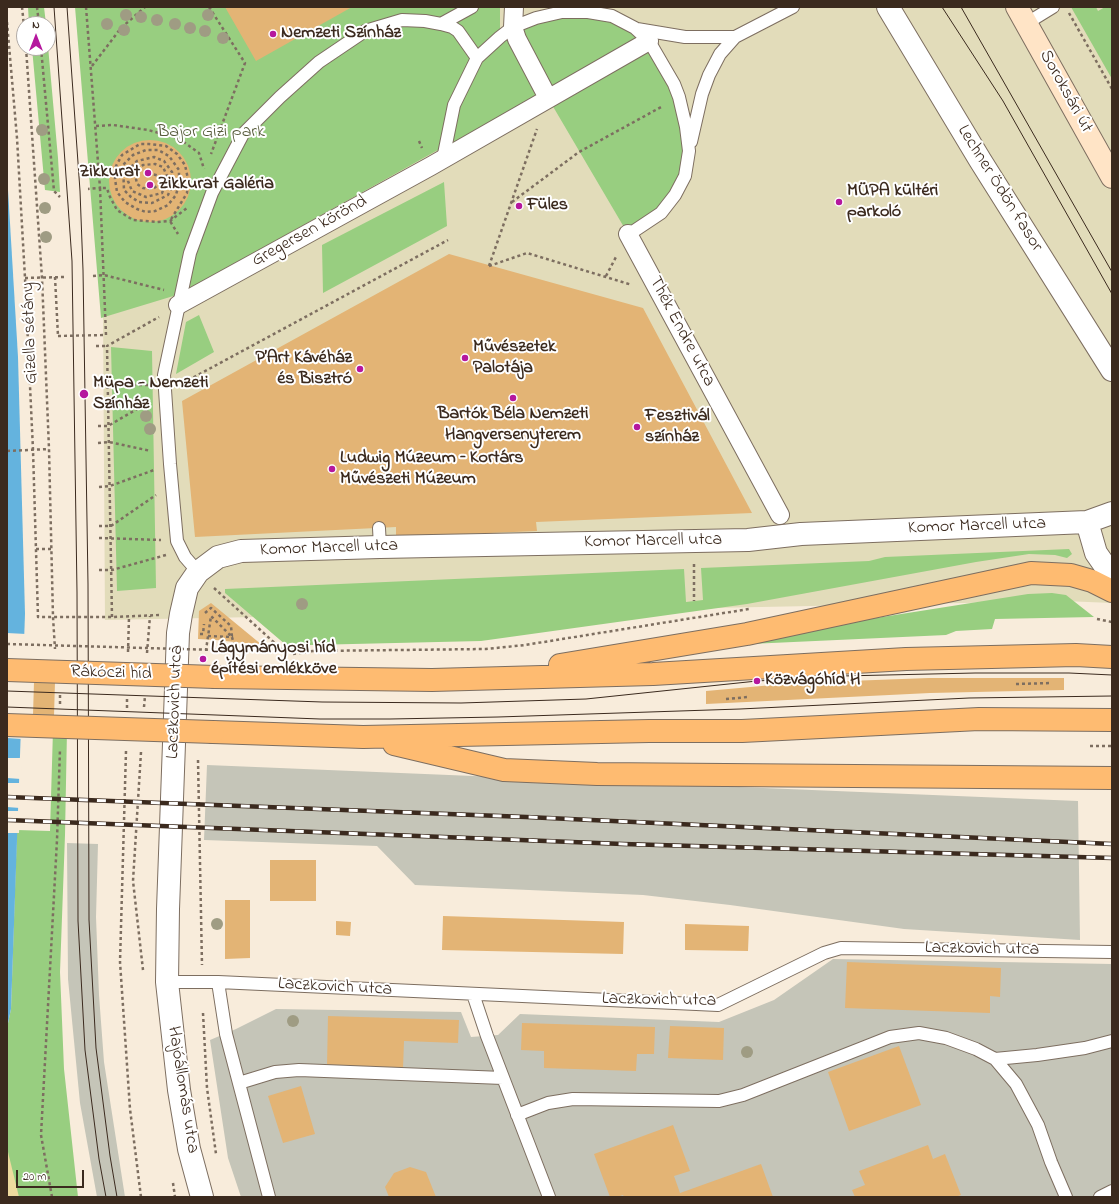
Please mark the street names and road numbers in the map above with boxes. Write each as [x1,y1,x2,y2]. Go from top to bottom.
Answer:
street label: Soroksári út [1033,47,1097,137]
street label: Lechner Ödön fasor [951,122,1047,256]
street label: Gregersen körönd [249,191,371,273]
street label: Thék Endre utca [643,273,719,391]
street label: Gizella sétány [18,282,44,384]
street label: Komor Marcell utca [908,514,1046,540]
street label: Komor Marcell utca [584,530,722,554]
street label: Komor Marcell utca [260,536,398,562]
street label: Laczkovich utca [163,644,189,760]
street label: Rákóczi híd [70,662,152,686]
street label: Laczkovich utca [925,938,1039,962]
street label: Laczkovich utca [277,974,393,1002]
street label: Laczkovich utca [602,989,716,1013]
street label: Hajóállomás utca [161,1025,203,1155]

